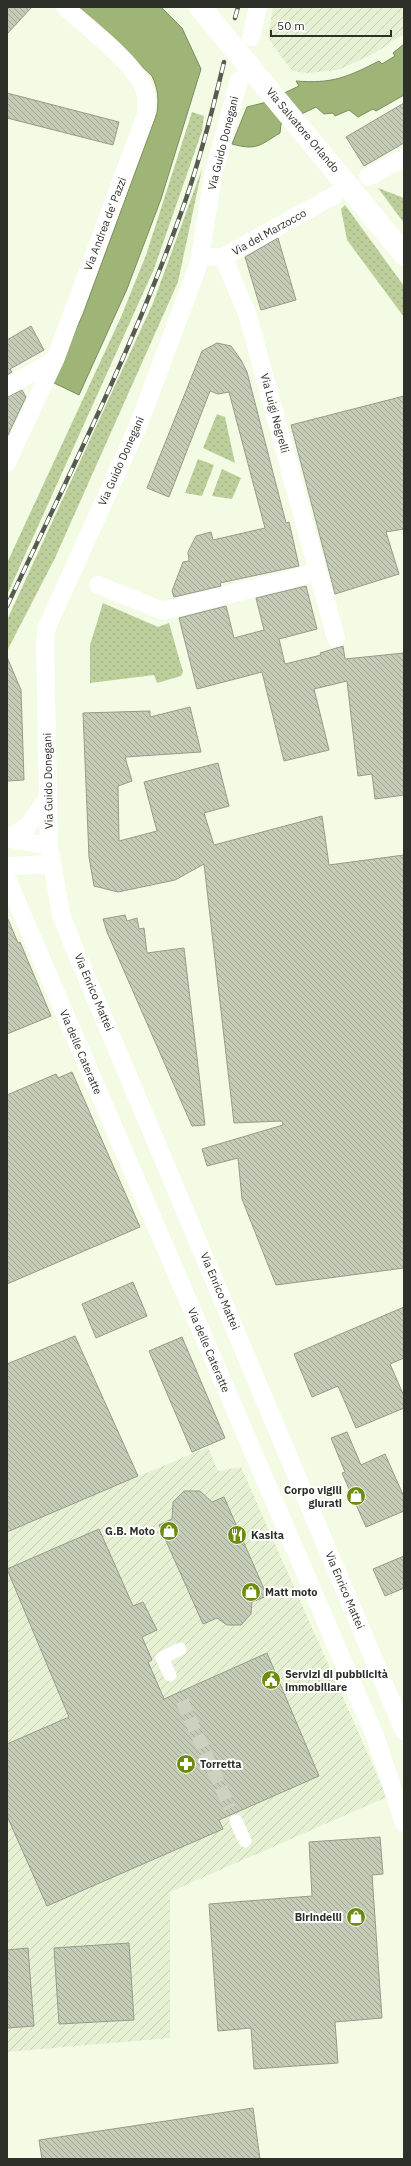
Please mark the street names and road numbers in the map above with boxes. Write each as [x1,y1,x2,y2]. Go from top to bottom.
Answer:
street label: Via Salvatore Orlando [263,85,343,175]
street label: Via Guido Donegani [205,95,241,191]
street label: Via Andrea de' Pazzi [81,175,129,273]
street label: Via del Marzocco [229,206,309,258]
street label: Via Luigi Negrelli [258,372,292,454]
street label: Via Guido Donegani [95,414,147,508]
street label: Via Guido Donegani [40,733,56,829]
street label: Via Enrico Mattei [71,951,117,1033]
street label: Via delle Cateratte [57,1007,105,1097]
street label: Via Enrico Mattei [197,1250,243,1332]
street label: Via delle Cateratte [185,1305,233,1395]
street label: Via Enrico Mattei [322,1549,368,1631]

